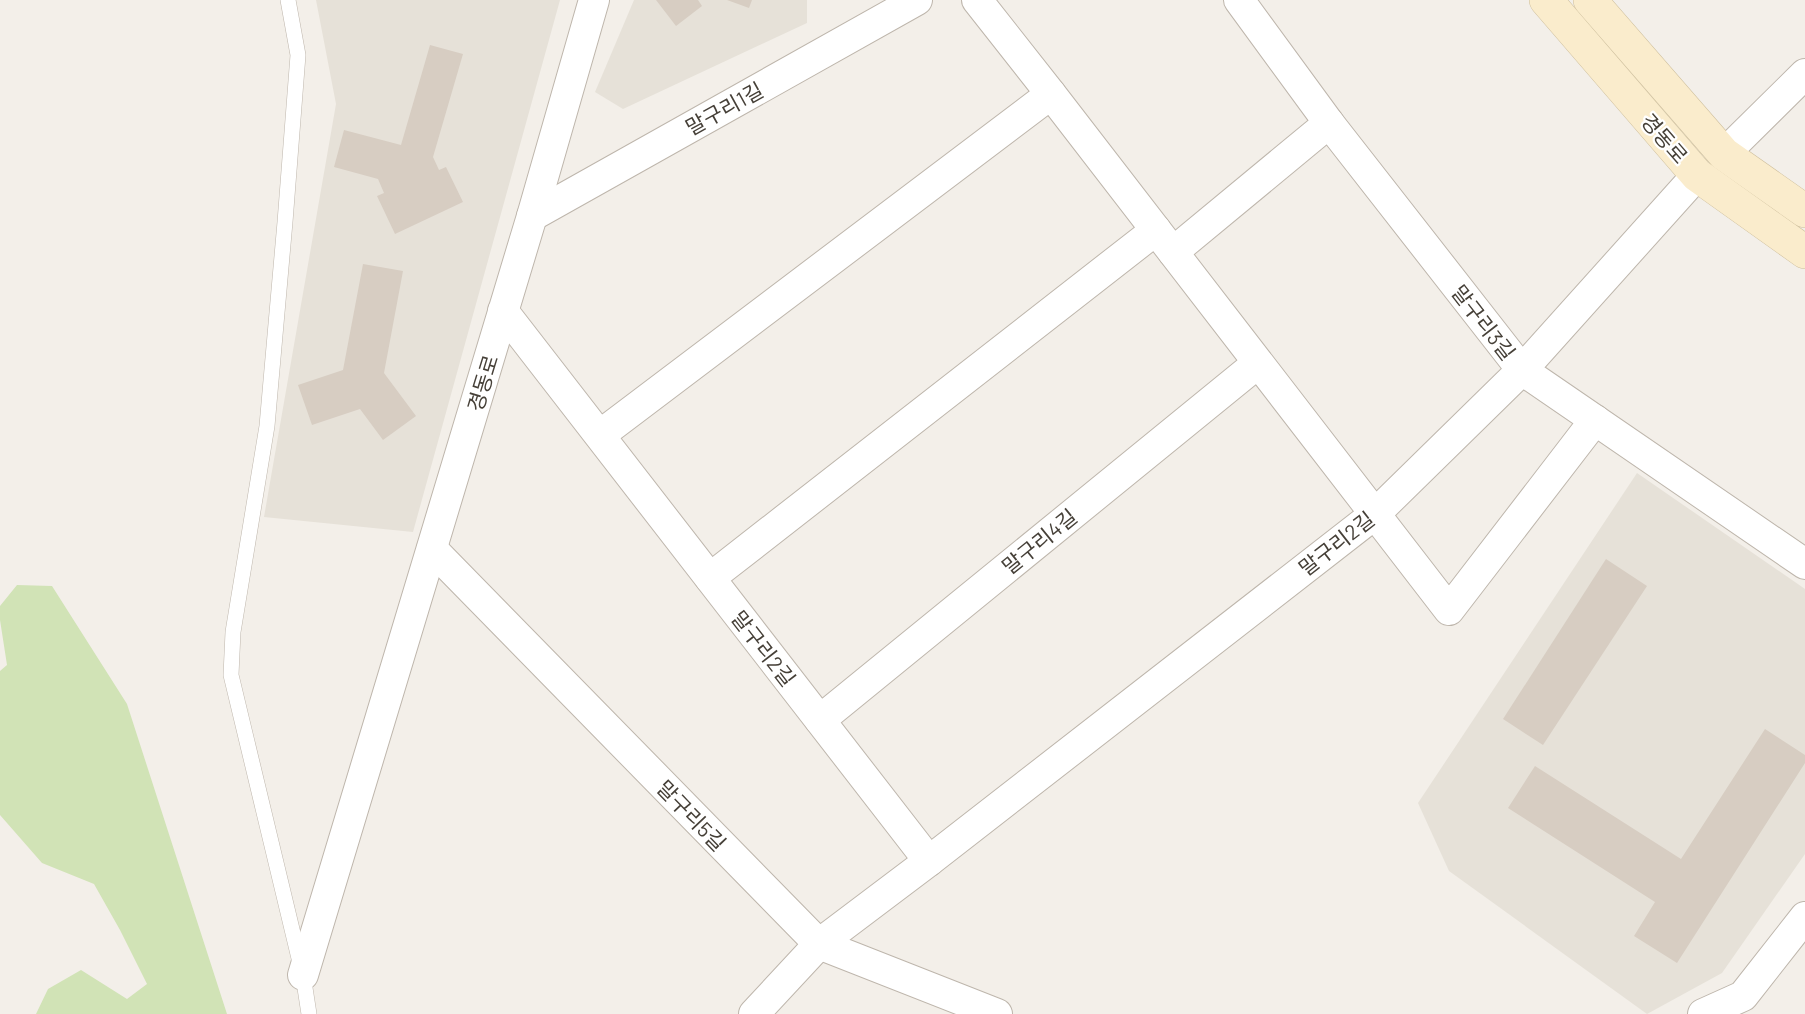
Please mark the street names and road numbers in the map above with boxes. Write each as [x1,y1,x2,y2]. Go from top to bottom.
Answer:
street label: 말구리1길 [681,77,767,139]
street label: 경동로 [1637,108,1693,168]
street label: 말구리3길 [1447,280,1521,364]
street label: 경동로 [462,352,502,414]
street label: 말구리4길 [997,503,1081,579]
street label: 말구리2길 [1293,506,1379,580]
street label: 말구리2길 [727,605,801,691]
street label: 말구리5길 [652,775,732,855]

